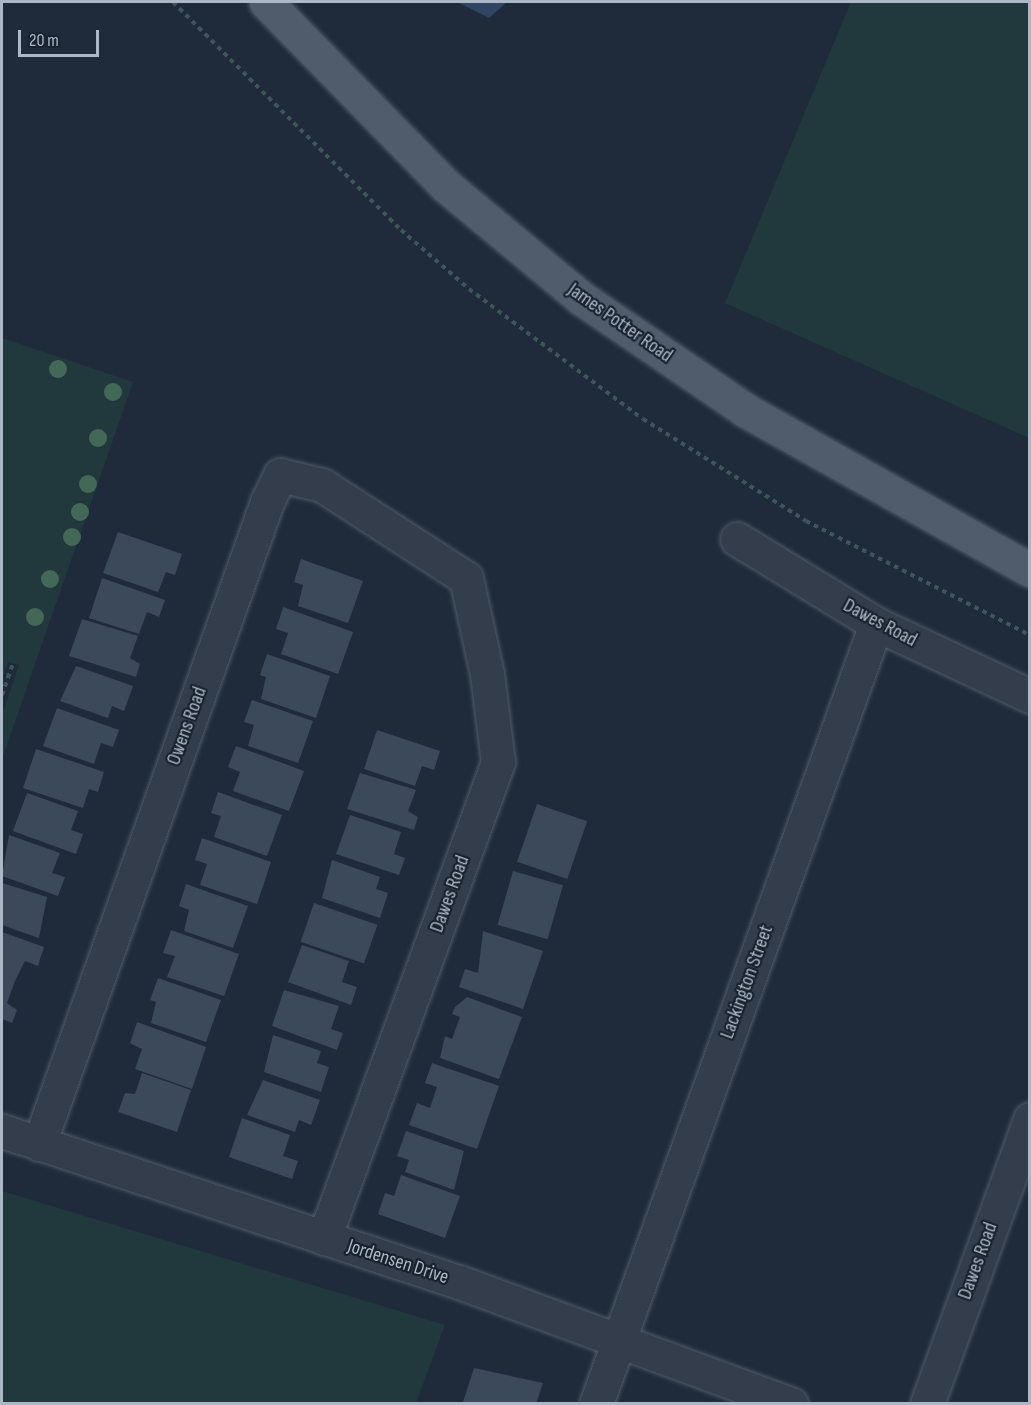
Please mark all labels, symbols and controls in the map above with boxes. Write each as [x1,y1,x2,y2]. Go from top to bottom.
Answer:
scale bar [21,18,102,56]
text: 20 m [29,30,59,51]
street label: James Potter Road [563,278,677,368]
street label: Dawes Road [839,594,921,652]
street label: Owens Road [162,684,212,768]
street label: Dawes Road [425,852,475,936]
street label: Lackington Street [715,922,779,1042]
street label: Dawes Road [953,1219,1003,1303]
street label: Jordensen Drive [345,1234,451,1290]

